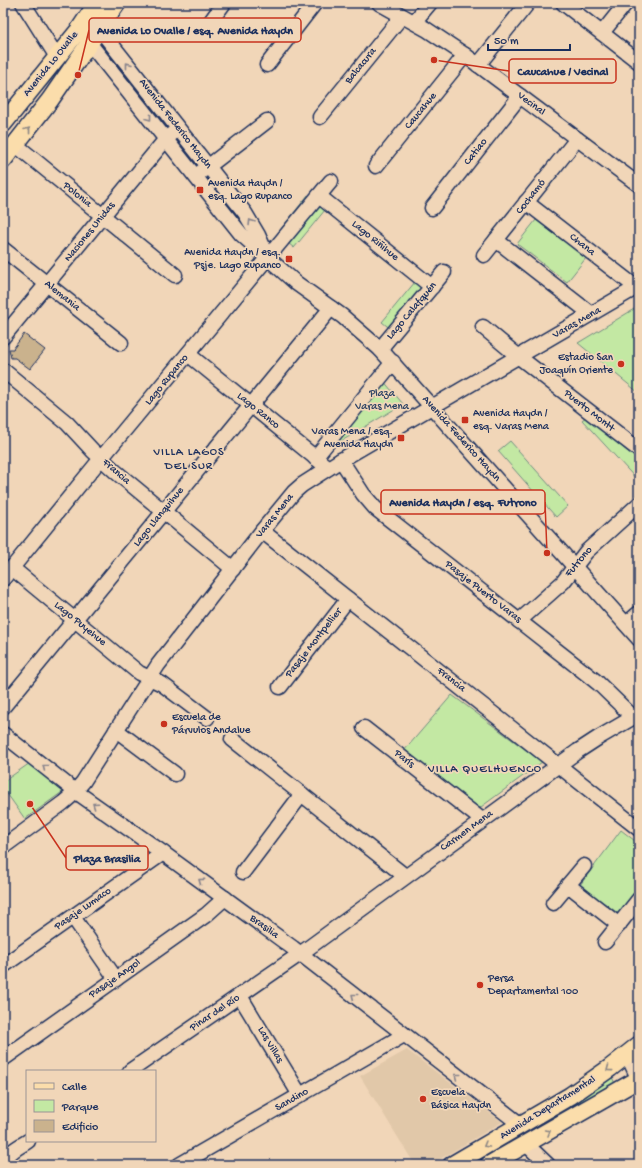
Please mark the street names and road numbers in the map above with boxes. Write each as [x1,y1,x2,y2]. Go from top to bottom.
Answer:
street label: Avenida Lo Ovalle [21,29,81,99]
street label: Balcacura [342,45,380,87]
street label: Avenida Federico Haydn [136,77,214,172]
street label: Vecinal [514,89,548,119]
street label: Caucahue [403,90,440,132]
street label: Catiao [462,136,490,168]
street label: Cochamó [514,177,549,217]
street label: Polonia [59,179,95,211]
street label: Naciones Unidas [62,199,118,264]
street label: Lago Riñihue [349,218,401,264]
street label: Chana [567,231,598,259]
street label: Alemania [42,278,83,315]
street label: Lago Calafquén [384,279,440,342]
street label: Varas Mena [550,304,604,342]
street label: Lago Rupanco [143,352,191,408]
street label: Puerto Montt [560,387,618,435]
street label: Lago Ranco [234,390,282,432]
street label: Avenida Federico Haydn [419,394,503,485]
street label: Francia [99,456,133,488]
street label: Lago Llanquihue [131,484,187,549]
street label: Varas Mena [253,491,297,541]
street label: Futrono [562,544,595,580]
street label: Pasaje Puerto Varas [442,558,524,626]
street label: Lago Puyehue [51,599,109,649]
street label: Pasaje Montpellier [283,605,345,681]
street label: Francia [433,664,468,695]
street label: París [391,747,417,771]
street label: Carmen Mena [438,807,496,854]
street label: Pasaje Lumaco [52,885,114,934]
street label: Brasilia [246,912,282,942]
street label: Pasaje Angol [86,957,143,1002]
street label: Pinar del Río [187,992,242,1035]
street label: Las Villas [254,1025,286,1066]
street label: Avenida Departamental [498,1073,598,1142]
street label: Sandino [273,1086,311,1114]

